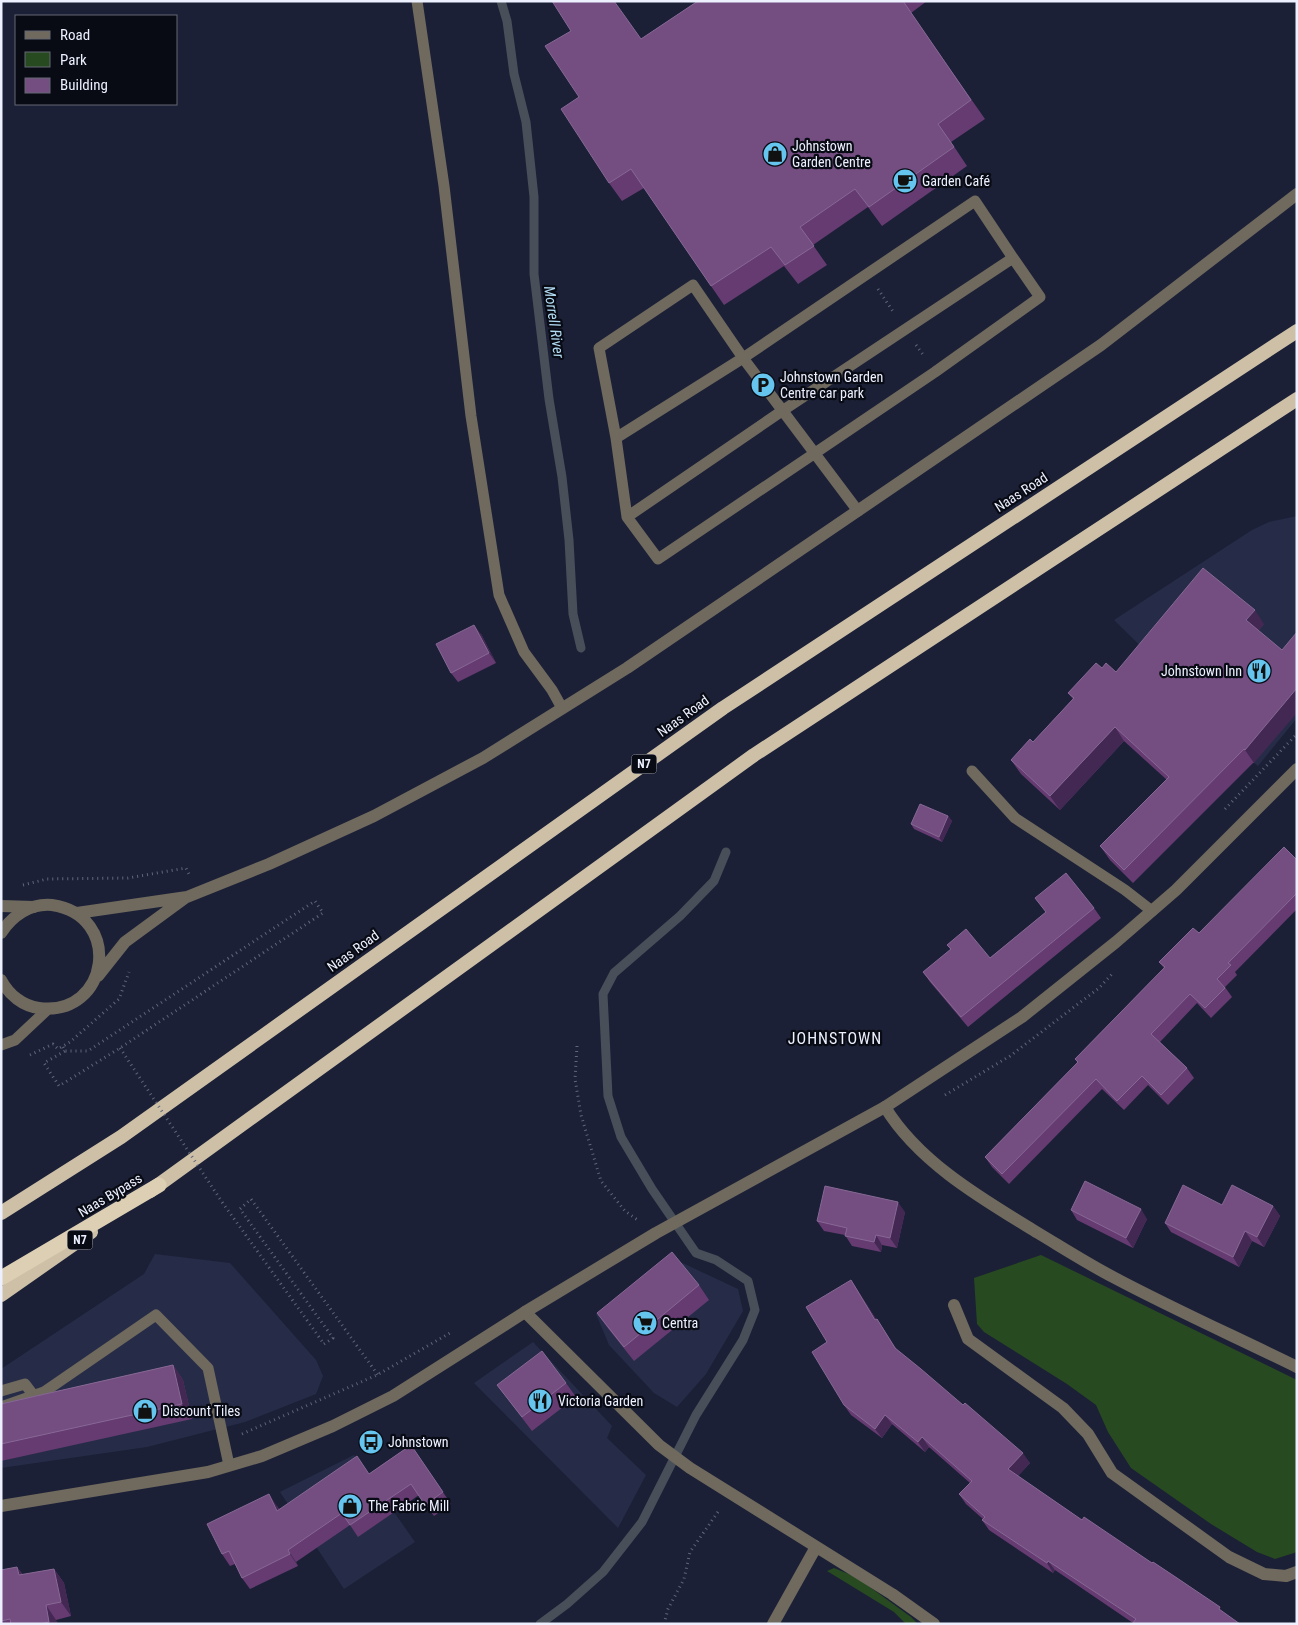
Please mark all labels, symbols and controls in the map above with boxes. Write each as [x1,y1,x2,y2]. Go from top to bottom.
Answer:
legend [15,15,178,105]
text: Road [60,26,90,44]
text: Park [60,51,87,69]
text: Building [60,76,108,94]
place label: Johnstown Garden Centre [792,138,871,170]
shop icon: Johnstown Garden Centre [762,141,788,167]
cafe icon: Garden Café [892,168,918,194]
place label: Garden Café [922,173,991,189]
water label: Morrell River [540,285,568,360]
place label: Johnstown Garden Centre car park [780,369,883,401]
parking icon: Johnstown Garden Centre car park [750,372,776,398]
street label: Naas Road [992,469,1050,515]
restaurant icon: Johnstown Inn [1246,658,1272,684]
place label: Johnstown Inn [1161,663,1242,679]
street label: Naas Road [654,692,712,740]
road number: N7 [632,754,656,774]
street label: Naas Road [324,927,382,975]
district label: JOHNSTOWN [788,1029,882,1048]
street label: Naas Bypass [75,1170,145,1220]
road number: N7 [68,1230,92,1250]
supermarket icon: Centra [632,1310,658,1336]
place label: Centra [662,1315,698,1331]
restaurant icon: Victoria Garden [527,1388,553,1414]
place label: Victoria Garden [558,1393,643,1409]
shop icon: Discount Tiles [132,1398,158,1424]
place label: Discount Tiles [162,1403,240,1419]
bus stop icon: Johnstown [358,1429,384,1455]
place label: Johnstown [388,1434,449,1450]
shop icon: The Fabric Mill [337,1493,363,1519]
place label: The Fabric Mill [368,1498,449,1514]

